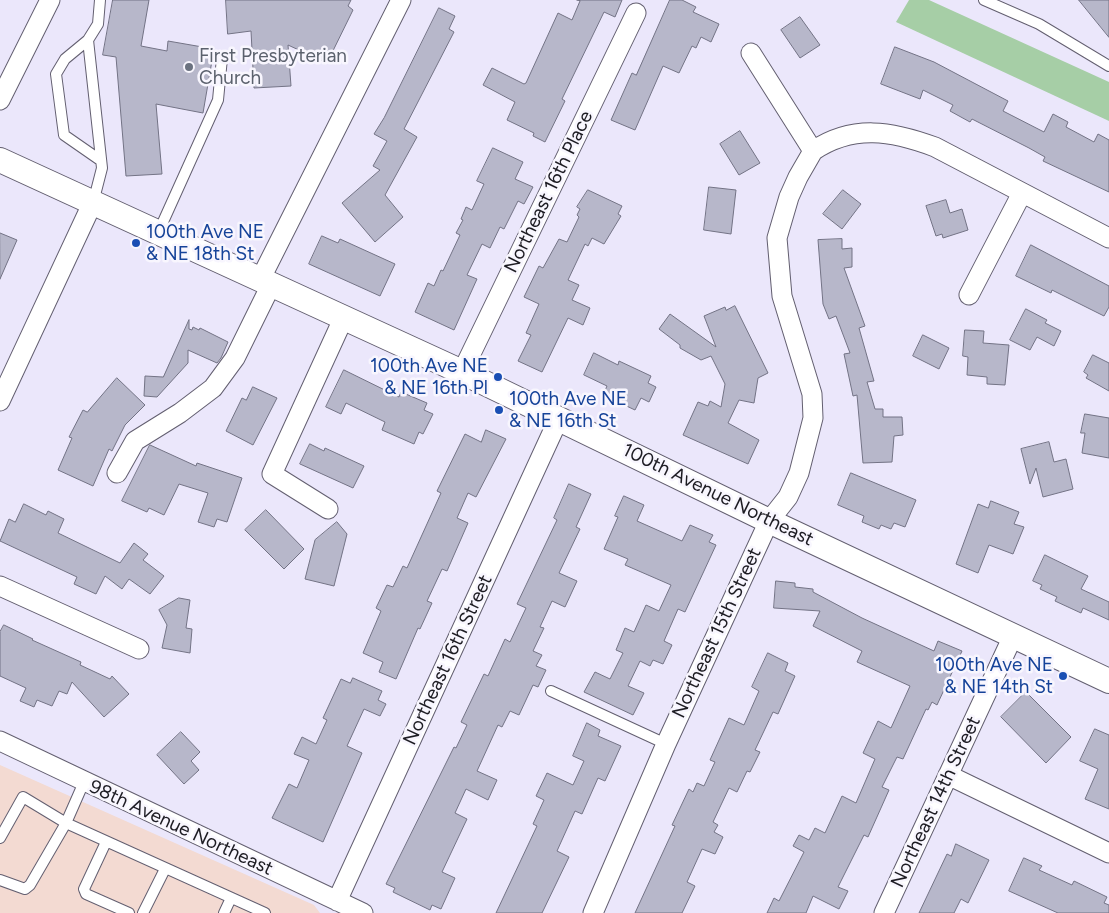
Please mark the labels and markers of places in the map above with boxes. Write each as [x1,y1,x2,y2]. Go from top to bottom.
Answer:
place label: First Presbyterian Church [199,45,347,89]
marker: First Presbyterian Church [183,61,195,73]
place label: 100th Ave NE & NE 18th St [146,221,264,265]
marker: 100th Ave NE & NE 18th St [130,237,142,249]
place label: 100th Ave NE & NE 16th Pl [370,355,488,399]
marker: 100th Ave NE & NE 16th Pl [492,371,504,383]
place label: 100th Ave NE & NE 16th St [509,388,627,432]
marker: 100th Ave NE & NE 16th St [493,404,505,416]
place label: 100th Ave NE & NE 14th St [935,654,1053,698]
marker: 100th Ave NE & NE 14th St [1057,670,1069,682]

